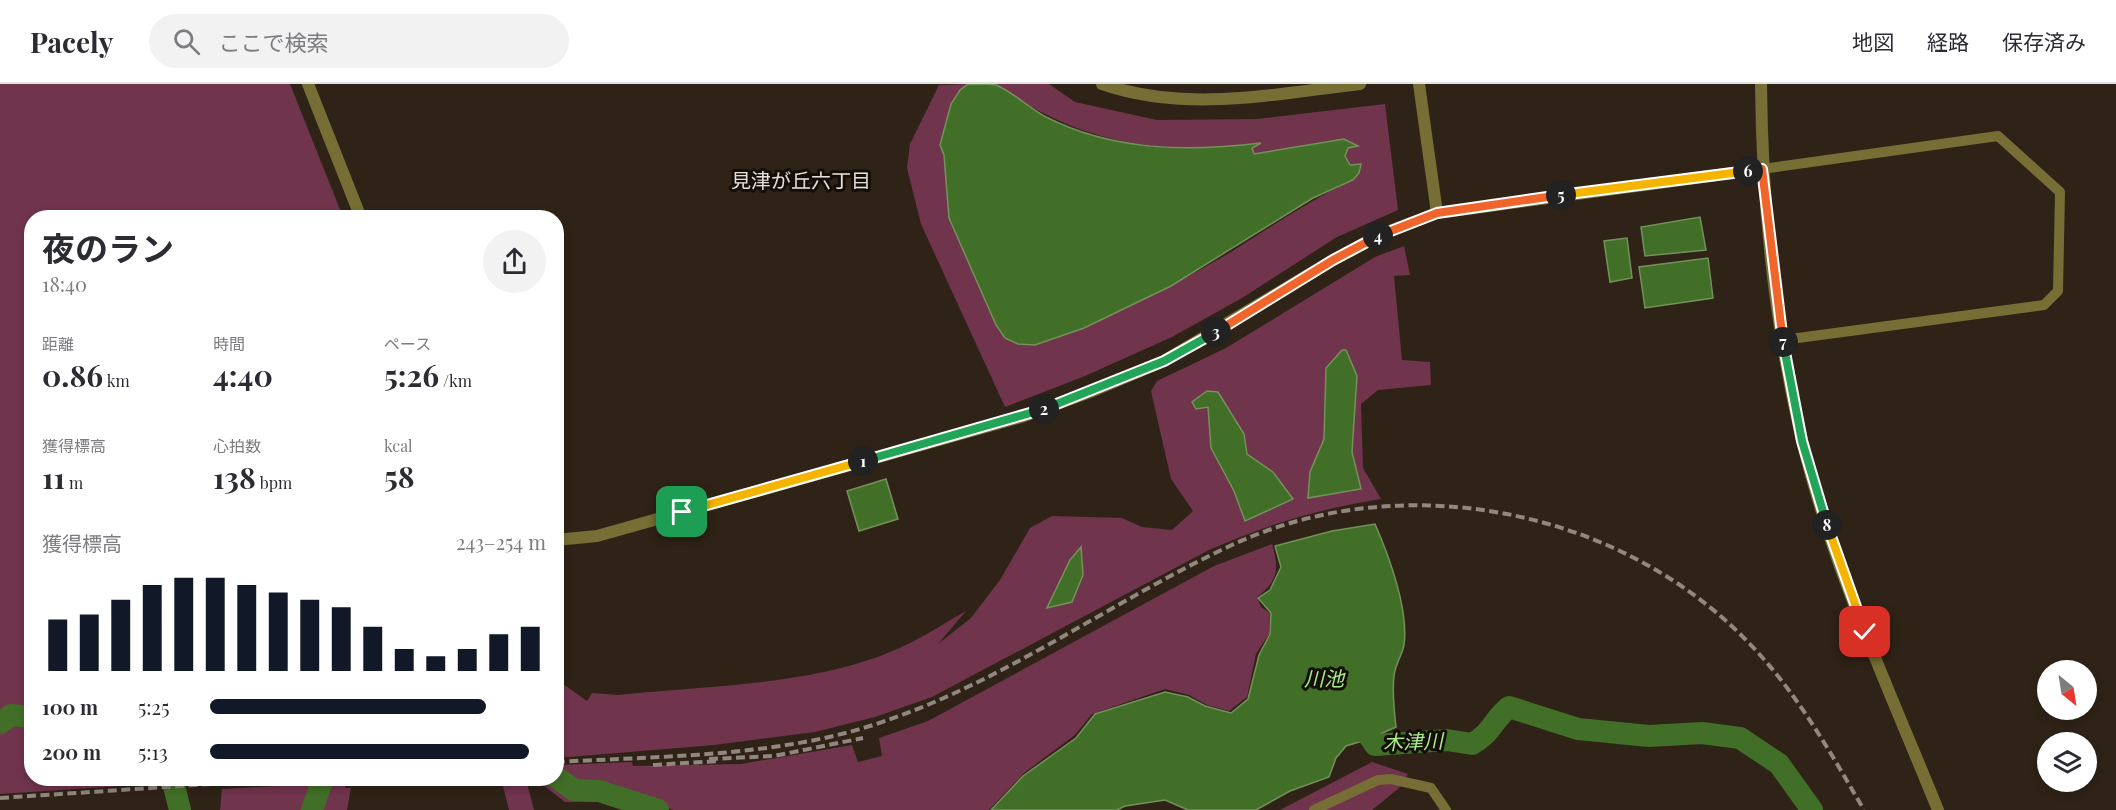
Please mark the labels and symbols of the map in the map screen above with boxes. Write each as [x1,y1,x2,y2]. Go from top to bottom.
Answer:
pin: 6 [1733,156,1763,186]
district label: 見津が丘六丁目 [731,166,871,193]
pin: 5 [1546,180,1576,210]
pin: 4 [1363,221,1393,251]
pin: 3 [1201,317,1231,347]
pin: 7 [1768,327,1798,357]
pin: 2 [1029,394,1059,424]
pin: 1 [848,446,878,476]
pin [656,486,707,537]
pin: 8 [1812,510,1842,540]
pin [1839,606,1890,657]
north arrow [2037,660,2097,720]
water label: 川池 [1304,664,1346,691]
water label: 木津川 [1382,726,1445,755]

